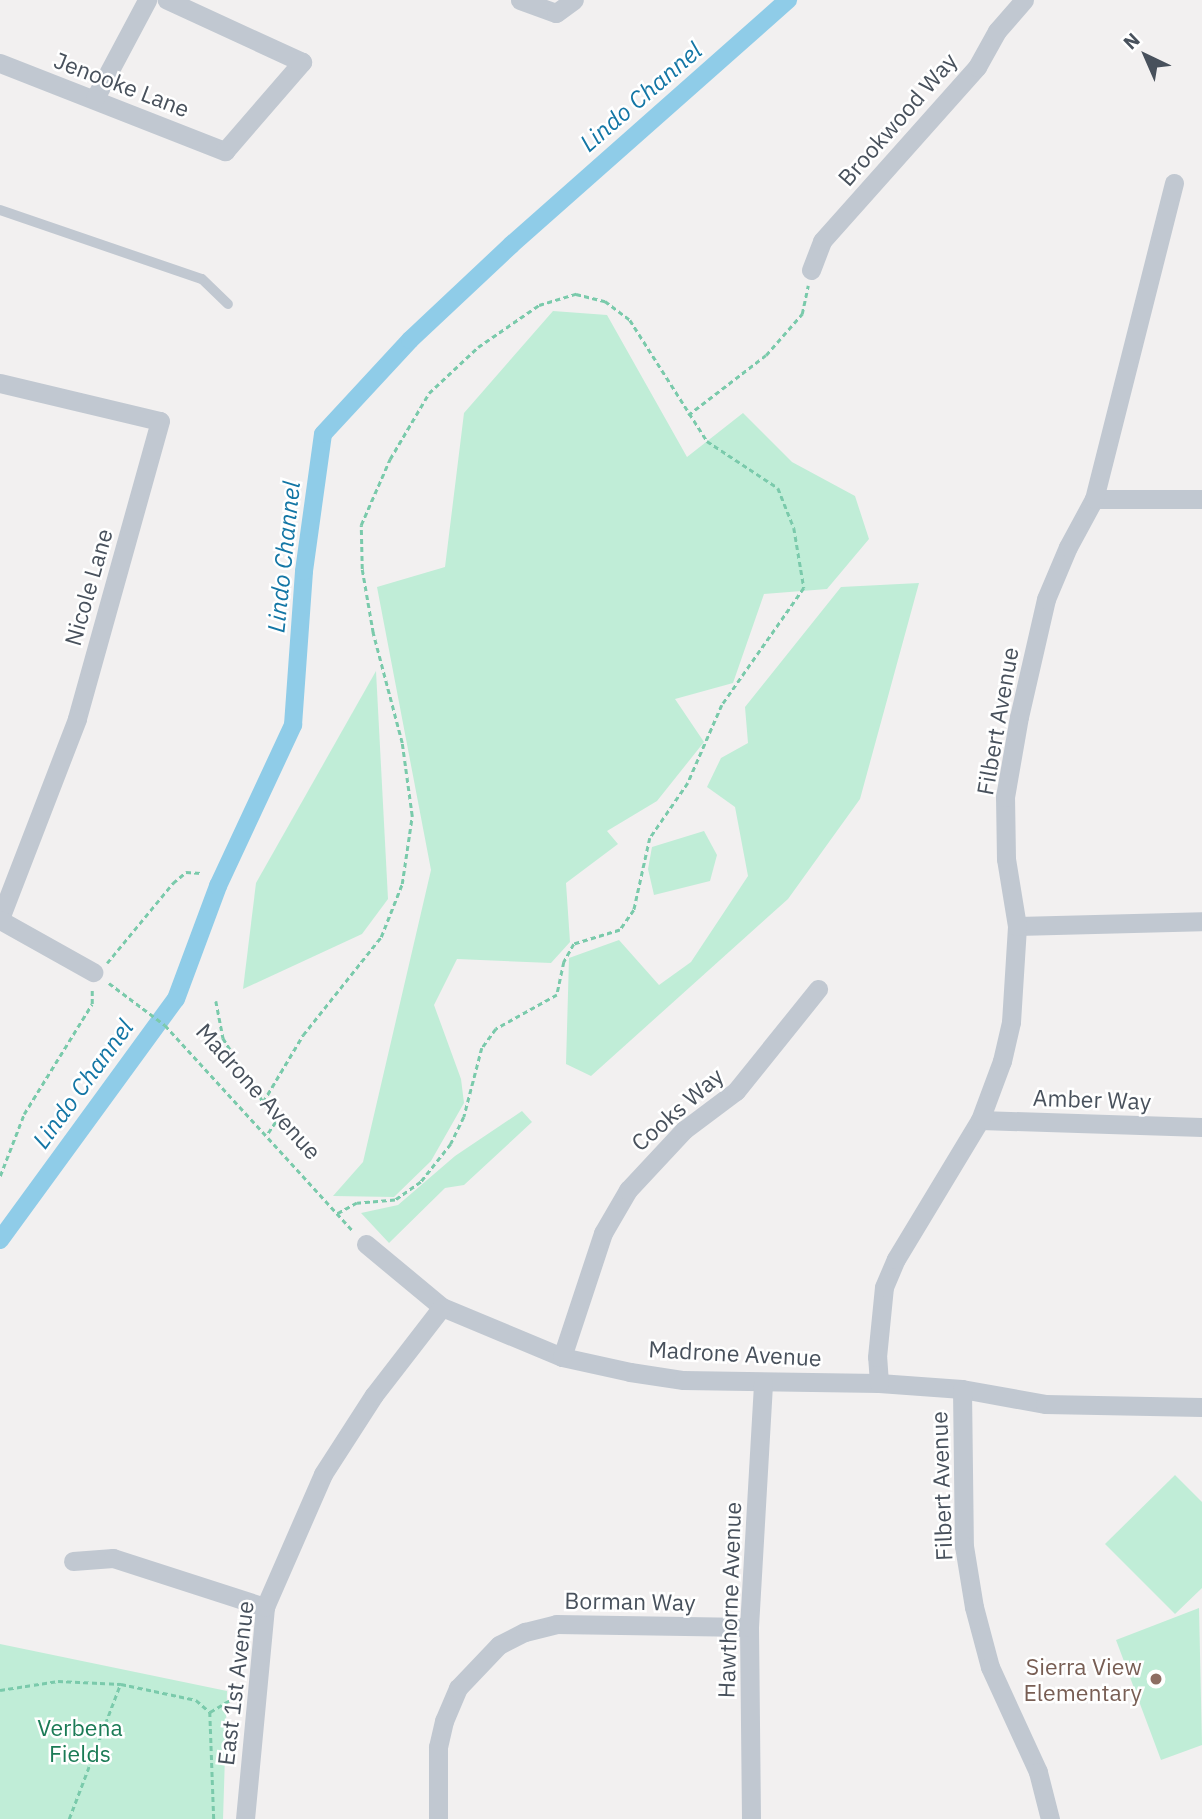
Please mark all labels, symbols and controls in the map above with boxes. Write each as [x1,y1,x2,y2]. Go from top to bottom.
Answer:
north arrow [1111,21,1181,91]
text: N [1118,27,1145,54]
water label: Lindo Channel [574,36,708,158]
street label: Jenooke Lane [51,46,193,122]
street label: Brookwood Way [832,47,962,191]
water label: Lindo Channel [262,480,306,634]
street label: Nicole Lane [58,525,118,649]
street label: Filbert Avenue [970,645,1024,797]
water label: Lindo Channel [27,1014,139,1154]
street label: Madrone Avenue [191,1017,327,1165]
street label: Cooks Way [626,1062,728,1156]
street label: Amber Way [1032,1083,1152,1115]
street label: Madrone Avenue [648,1335,822,1371]
street label: Filbert Avenue [925,1411,957,1561]
street label: Hawthorne Avenue [712,1501,746,1699]
street label: Borman Way [564,1586,696,1616]
street label: East 1st Avenue [211,1599,259,1767]
place label: Sierra View Elementary [1023,1652,1142,1706]
marker: Sierra View Elementary [1148,1671,1164,1687]
park label: Verbena Fields [37,1713,123,1767]

